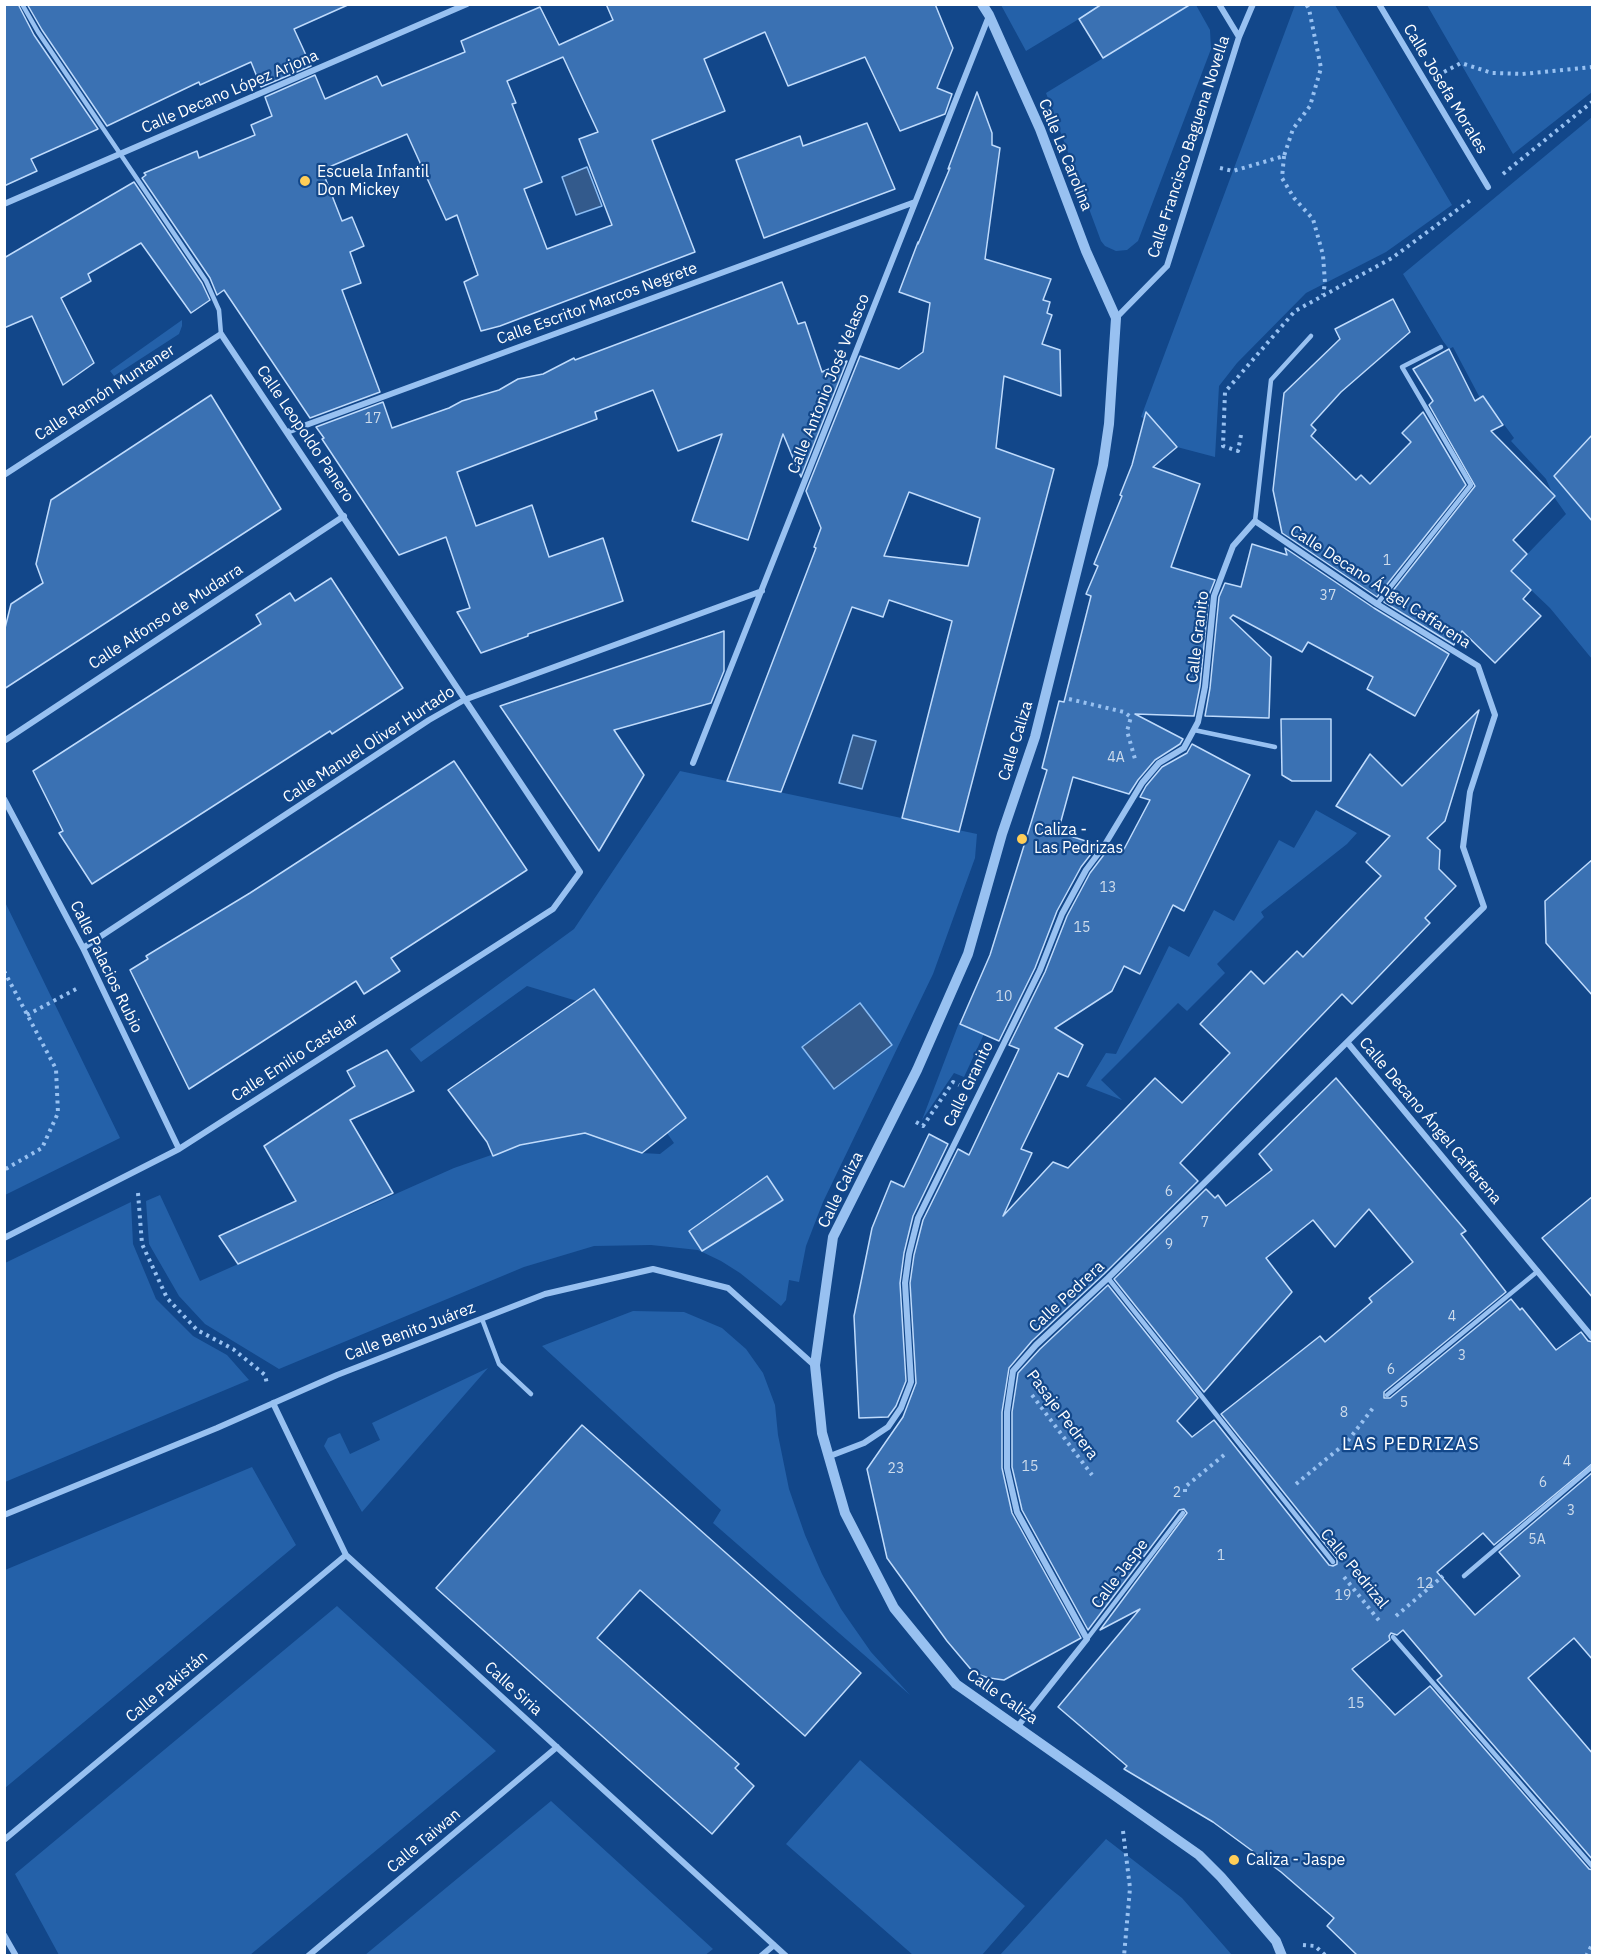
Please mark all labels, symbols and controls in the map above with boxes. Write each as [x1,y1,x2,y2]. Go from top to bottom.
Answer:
street label: Calle Josefa Morales [1399,21,1491,157]
street label: Calle Francisco Baguena Novella [1144,33,1234,261]
street label: Calle Decano López Arjona [139,46,321,138]
street label: Calle La Carolina [1034,96,1096,214]
place label: Escuela Infantil Don Mickey [317,162,429,200]
marker: Escuela Infantil Don Mickey [298,174,312,188]
street label: Calle Escritor Marcos Negrete [494,259,700,349]
street label: Calle Antonio José Velasco [784,291,874,477]
street label: Calle Ramón Muntaner [31,341,179,445]
street label: Calle Leopoldo Panero [252,362,358,506]
house number: 17 [365,411,381,427]
street label: Calle Decano Ángel Caffarena [1286,521,1474,653]
house number: 1 [1383,553,1391,569]
street label: Calle Alfonso de Mudarra [85,560,247,674]
house number: 37 [1320,588,1336,604]
street label: Calle Granito [1183,590,1213,684]
street label: Calle Manuel Oliver Hurtado [280,682,458,808]
street label: Calle Caliza [995,699,1037,783]
house number: 4A [1107,750,1125,766]
place label: Caliza - Las Pedrizas [1034,820,1123,858]
marker: Caliza - Las Pedrizas [1015,832,1029,846]
house number: 13 [1100,880,1116,896]
street label: Calle Palacios Rubio [66,898,146,1036]
house number: 15 [1074,920,1090,936]
house number: 10 [996,989,1012,1005]
street label: Calle Emilio Castelar [228,1010,362,1106]
street label: Calle Decano Ángel Caffarena [1355,1034,1505,1208]
street label: Calle Granito [940,1038,998,1130]
street label: Calle Caliza [814,1149,868,1231]
house number: 6 [1165,1184,1173,1200]
house number: 7 [1201,1215,1209,1231]
house number: 9 [1165,1237,1173,1253]
street label: Calle Pedrera [1025,1257,1109,1337]
street label: Calle Benito Juárez [342,1298,478,1366]
house number: 4 [1448,1309,1456,1325]
house number: 3 [1458,1348,1466,1364]
house number: 6 [1387,1362,1395,1378]
street label: Pasaje Pedrera [1022,1366,1102,1464]
house number: 5 [1400,1395,1408,1411]
house number: 8 [1340,1405,1348,1421]
district label: LAS PEDRIZAS [1342,1434,1480,1456]
house number: 4 [1563,1454,1571,1470]
house number: 15 [1022,1459,1038,1475]
house number: 23 [888,1461,904,1477]
house number: 6 [1539,1475,1547,1491]
house number: 2 [1173,1485,1181,1501]
house number: 3 [1567,1503,1575,1519]
street label: Calle Pedrizal [1316,1525,1392,1613]
house number: 5A [1528,1532,1546,1548]
street label: Calle Jaspe [1088,1535,1152,1613]
house number: 1 [1217,1548,1225,1564]
house number: 12 [1417,1576,1433,1592]
house number: 19 [1335,1588,1351,1604]
street label: Calle Pakistán [122,1647,212,1727]
street label: Calle Siria [480,1658,546,1720]
street label: Calle Caliza [963,1665,1041,1729]
house number: 15 [1348,1696,1364,1712]
street label: Calle Taiwan [383,1805,465,1877]
place label: Caliza - Jaspe [1246,1850,1345,1870]
marker: Caliza - Jaspe [1227,1853,1241,1867]

